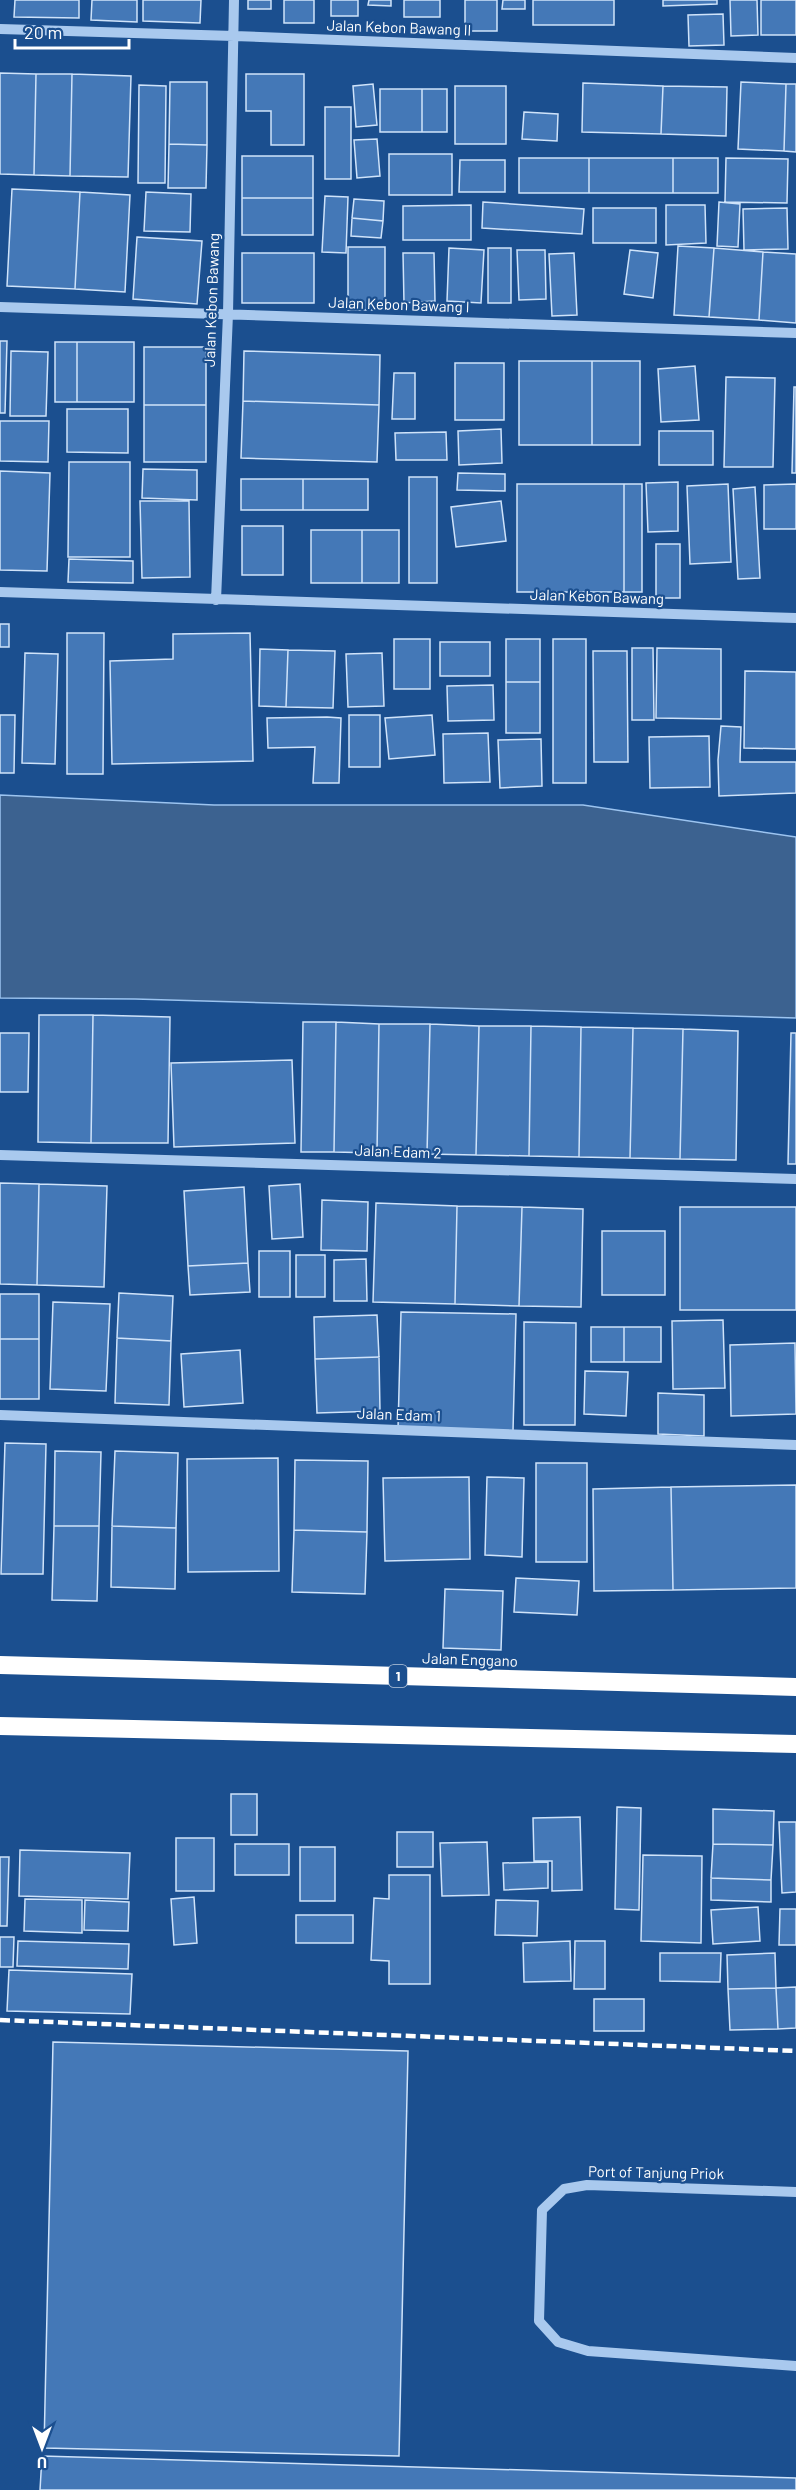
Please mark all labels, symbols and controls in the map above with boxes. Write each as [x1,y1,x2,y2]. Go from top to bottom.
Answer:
scale bar [15,12,129,50]
street label: Jalan Kebon Bawang II [326,15,472,39]
text: 20 m [24,21,62,43]
street label: Jalan Kebon Bawang [200,233,222,367]
street label: Jalan Kebon Bawang I [328,293,470,315]
street label: Jalan Kebon Bawang [530,585,664,607]
street label: Jalan Edam 2 [354,1140,442,1162]
street label: Jalan Edam 1 [357,1404,441,1424]
street label: Jalan Enggano [422,1648,518,1670]
road number: 1 [389,1665,407,1687]
street label: Port of Tanjung Priok [588,2162,725,2182]
north arrow [12,2418,72,2478]
text: U [37,2454,47,2473]

